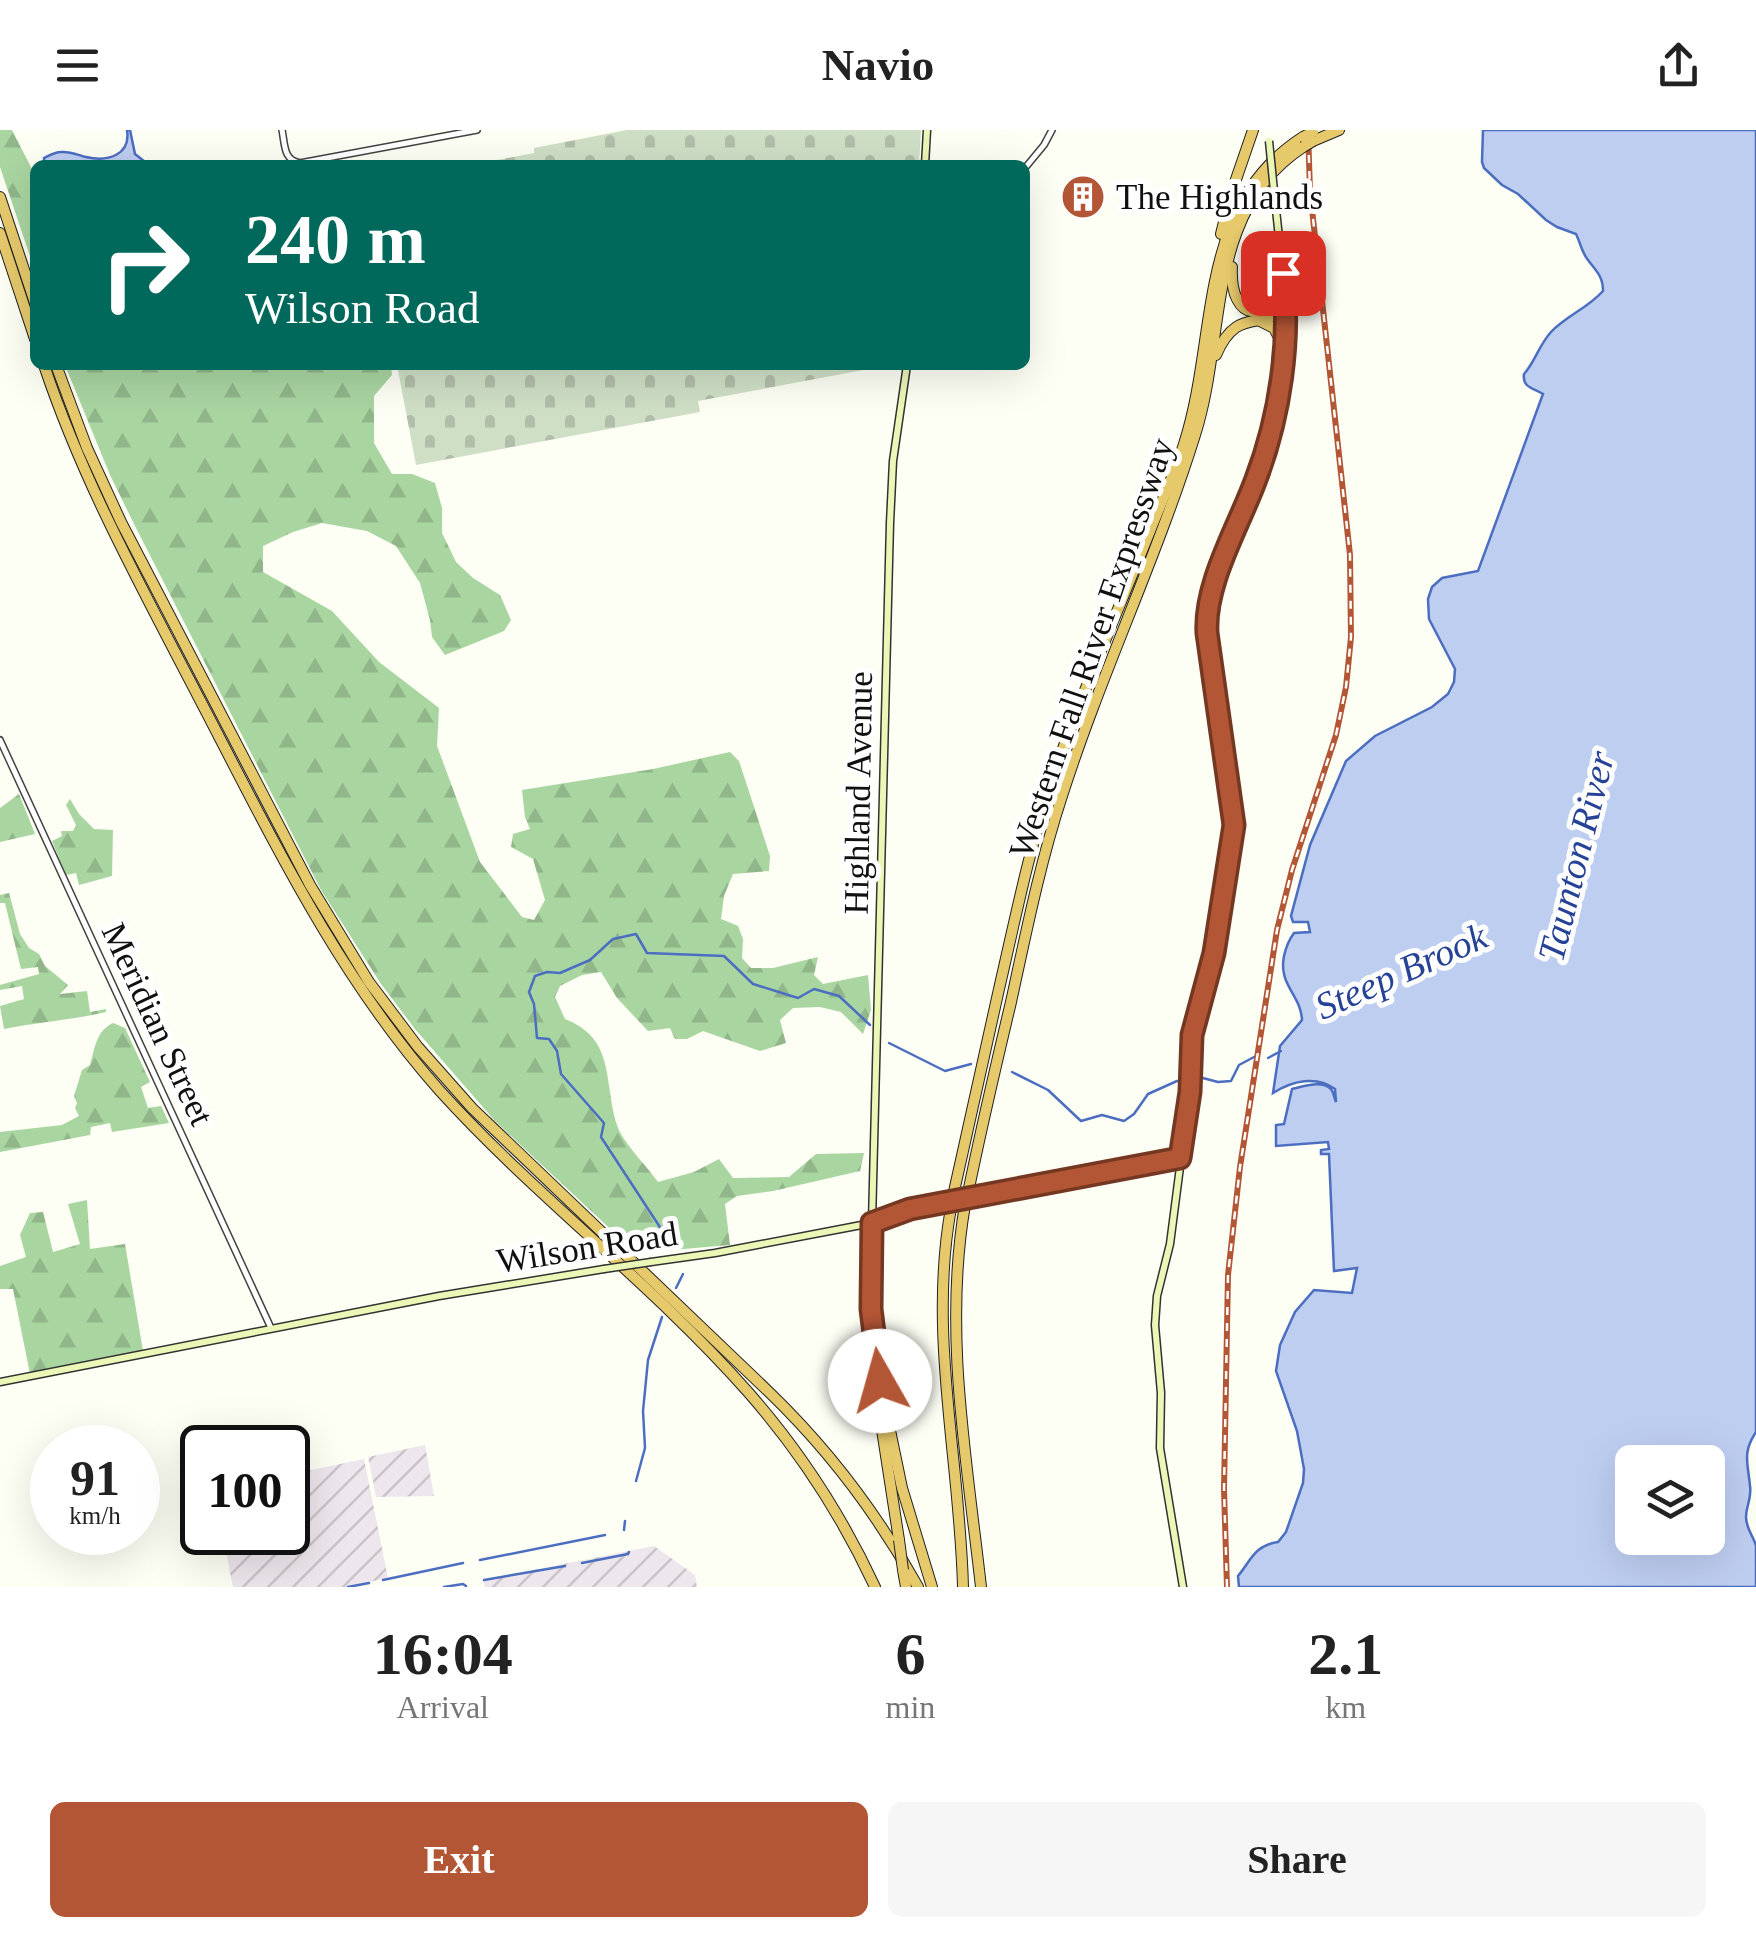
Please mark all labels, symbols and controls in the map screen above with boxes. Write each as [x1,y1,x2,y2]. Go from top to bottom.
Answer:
icon: menu [50,38,105,93]
icon: share [1651,38,1706,93]
text: Navio [822,40,934,90]
building icon: The Highlands [1060,174,1106,220]
place label: The Highlands [1116,178,1323,217]
icon: right [80,200,210,330]
text: 240 m [245,201,426,278]
pin [1241,231,1326,316]
icon: arrive [1256,246,1311,301]
text: Wilson Road [245,283,479,333]
street label: Western Fall River Expressway [1001,433,1182,863]
street label: Highland Avenue [837,671,880,915]
water label: Taunton River [1530,746,1622,965]
water label: Steep Brook [1309,914,1494,1027]
street label: Meridian Street [94,917,222,1132]
street label: Wilson Road [494,1214,681,1281]
position arrow [828,1329,932,1433]
speed limit sign: 100 [180,1425,310,1555]
map controls [1615,1445,1725,1555]
button: layers [1615,1445,1725,1555]
text: 91 [70,1450,120,1506]
text: km/h [69,1502,121,1529]
text: 16:04 [373,1621,513,1687]
text: 6 [895,1621,925,1687]
text: 2.1 [1308,1621,1383,1687]
text: Arrival [397,1689,489,1725]
text: min [886,1689,935,1725]
text: km [1325,1689,1366,1725]
button: Exit [50,1802,868,1917]
button: Share [888,1802,1706,1917]

